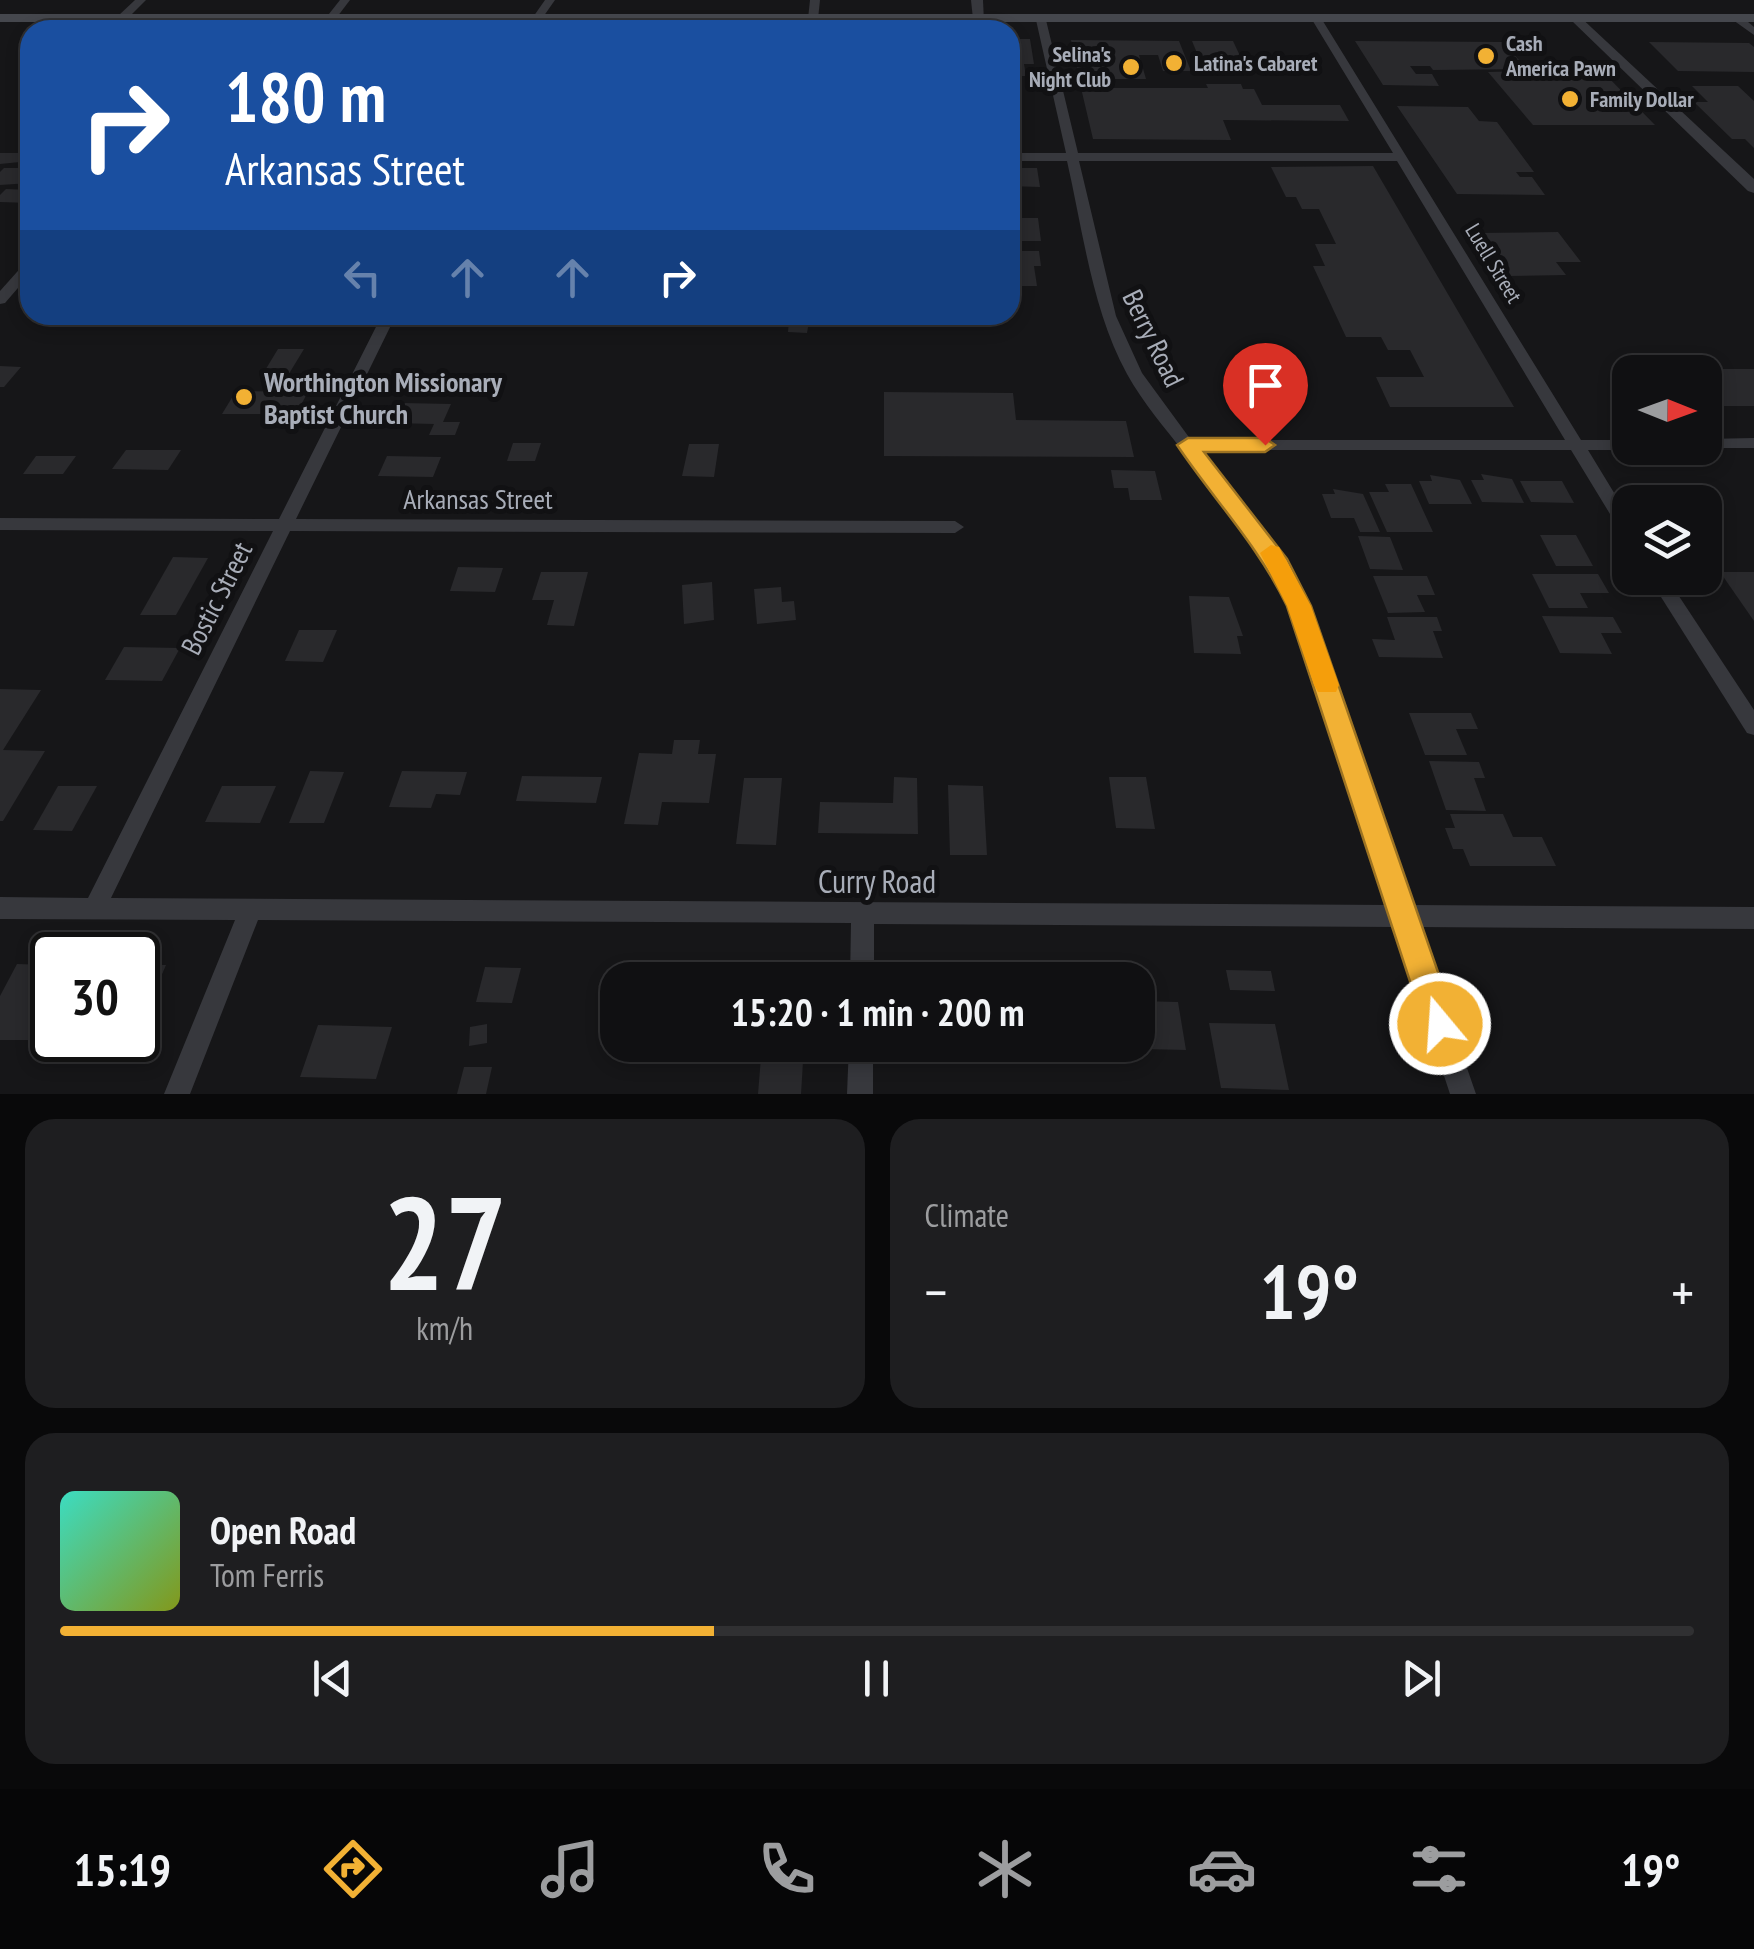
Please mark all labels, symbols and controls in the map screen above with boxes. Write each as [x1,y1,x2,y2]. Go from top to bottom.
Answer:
place label: Cash America Pawn [1505,29,1616,82]
place label: Selina's Night Club [1029,40,1111,93]
marker: Cash America Pawn [1475,45,1497,67]
place label: Latina's Cabaret [1194,49,1318,77]
text: 180 m [225,51,386,141]
marker: Latina's Cabaret [1163,52,1185,74]
marker: Selina's Night Club [1120,56,1142,78]
icon: right [60,60,190,190]
place label: Family Dollar [1590,85,1694,113]
marker: Family Dollar [1559,88,1581,110]
text: Arkansas Street [225,139,465,197]
street label: Luell Street [1459,218,1529,308]
icon: left [335,250,390,305]
icon: ahead [440,250,495,305]
icon: ahead [545,250,600,305]
icon: right [650,250,705,305]
street label: Berry Road [1115,283,1193,393]
pin [1223,343,1308,446]
north arrow [1612,355,1722,465]
map controls [1612,355,1722,595]
icon: arrive [1238,358,1293,413]
place label: Worthington Missionary Baptist Church [263,363,503,432]
marker: Worthington Missionary Baptist Church [233,386,255,408]
street label: Arkansas Street [403,480,553,517]
button: layers [1612,485,1722,595]
street label: Bostic Street [172,535,260,661]
street label: Curry Road [818,860,936,902]
speed limit sign: 30 [30,932,160,1062]
position arrow [1388,972,1492,1076]
text: 15:20 · 1 min · 200 m [731,987,1024,1036]
text: 27 [383,1158,507,1326]
text: Climate [925,1194,1009,1236]
text: 19° [1260,1243,1359,1340]
text: − [925,1256,947,1327]
text: + [1671,1256,1694,1327]
text: km/h [416,1307,473,1349]
text: Open Road [210,1505,356,1554]
text: Tom Ferris [210,1554,324,1596]
icon: previous [305,1651,360,1706]
icon: pause [849,1651,904,1706]
icon: next [1394,1651,1449,1706]
icon: directions [318,1834,388,1904]
icon: music [535,1834,605,1904]
icon: phone [752,1834,822,1904]
icon: climate [970,1834,1040,1904]
icon: car [1187,1834,1257,1904]
icon: filters [1404,1834,1474,1904]
text: 15:19 [74,1840,171,1898]
text: 19° [1621,1840,1680,1898]

